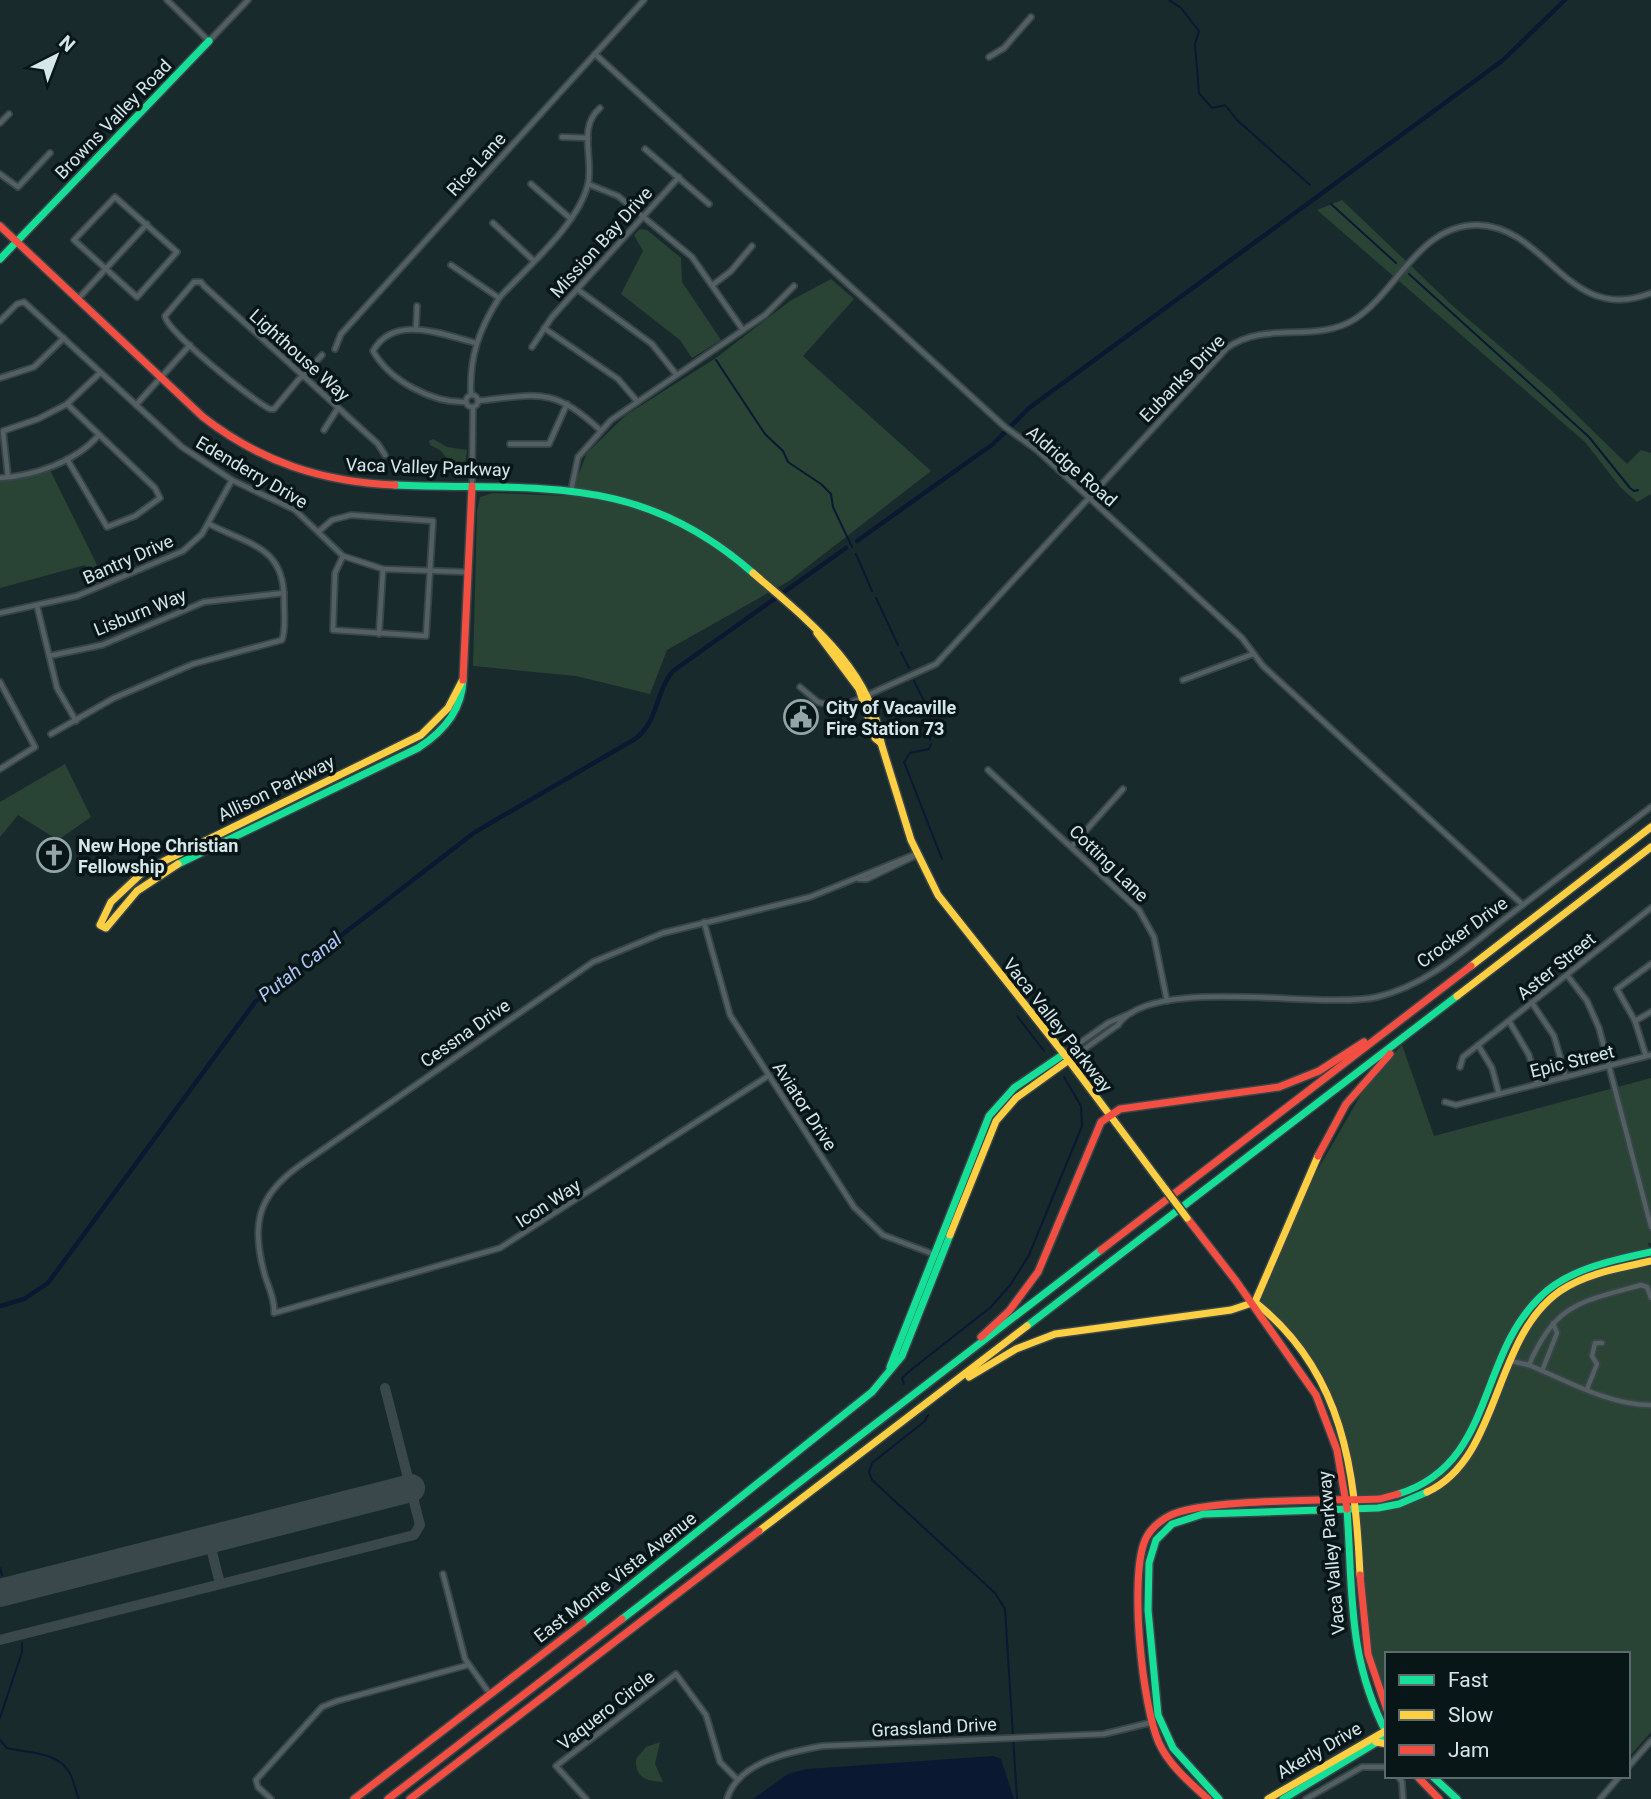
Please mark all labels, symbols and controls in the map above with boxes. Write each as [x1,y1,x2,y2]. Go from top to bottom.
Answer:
north arrow [21,21,91,91]
text: N [54,31,80,57]
street label: Browns Valley Road [51,55,175,183]
street label: Rice Lane [442,128,510,200]
street label: Mission Bay Drive [546,182,656,302]
street label: Lighthouse Way [246,305,355,406]
street label: Eubanks Drive [1135,330,1229,426]
street label: Aldridge Road [1023,421,1121,511]
street label: Edenderry Drive [193,432,311,512]
street label: Vaca Valley Parkway [345,454,511,480]
street label: Bantry Drive [80,530,176,588]
street label: Lisburn Way [91,584,190,640]
place label: City of Vacaville Fire Station 73 [826,697,957,739]
public building icon: City of Vacaville Fire Station 73 [782,698,820,736]
street label: Allison Parkway [214,751,338,825]
street label: Cotting Lane [1065,820,1153,906]
place label: New Hope Christian Fellowship [78,835,238,877]
church icon: New Hope Christian Fellowship [35,836,73,874]
street label: Crocker Drive [1413,892,1511,972]
water label: Putah Canal [254,927,347,1007]
street label: Aster Street [1513,928,1599,1004]
street label: Vaca Valley Parkway [999,954,1117,1097]
street label: Cessna Drive [416,994,514,1072]
street label: Epic Street [1528,1040,1616,1082]
street label: Aviator Drive [769,1058,841,1154]
street label: Icon Way [512,1174,585,1232]
street label: Vaca Valley Parkway [1313,1470,1349,1636]
street label: East Monte Vista Avenue [530,1507,700,1647]
legend [1385,1652,1630,1778]
street label: Vaquero Circle [554,1666,658,1754]
text: Fast [1448,1668,1489,1692]
text: Slow [1448,1703,1494,1727]
street label: Grassland Drive [871,1713,997,1741]
street label: Akerly Drive [1273,1717,1365,1783]
text: Jam [1448,1738,1489,1762]

